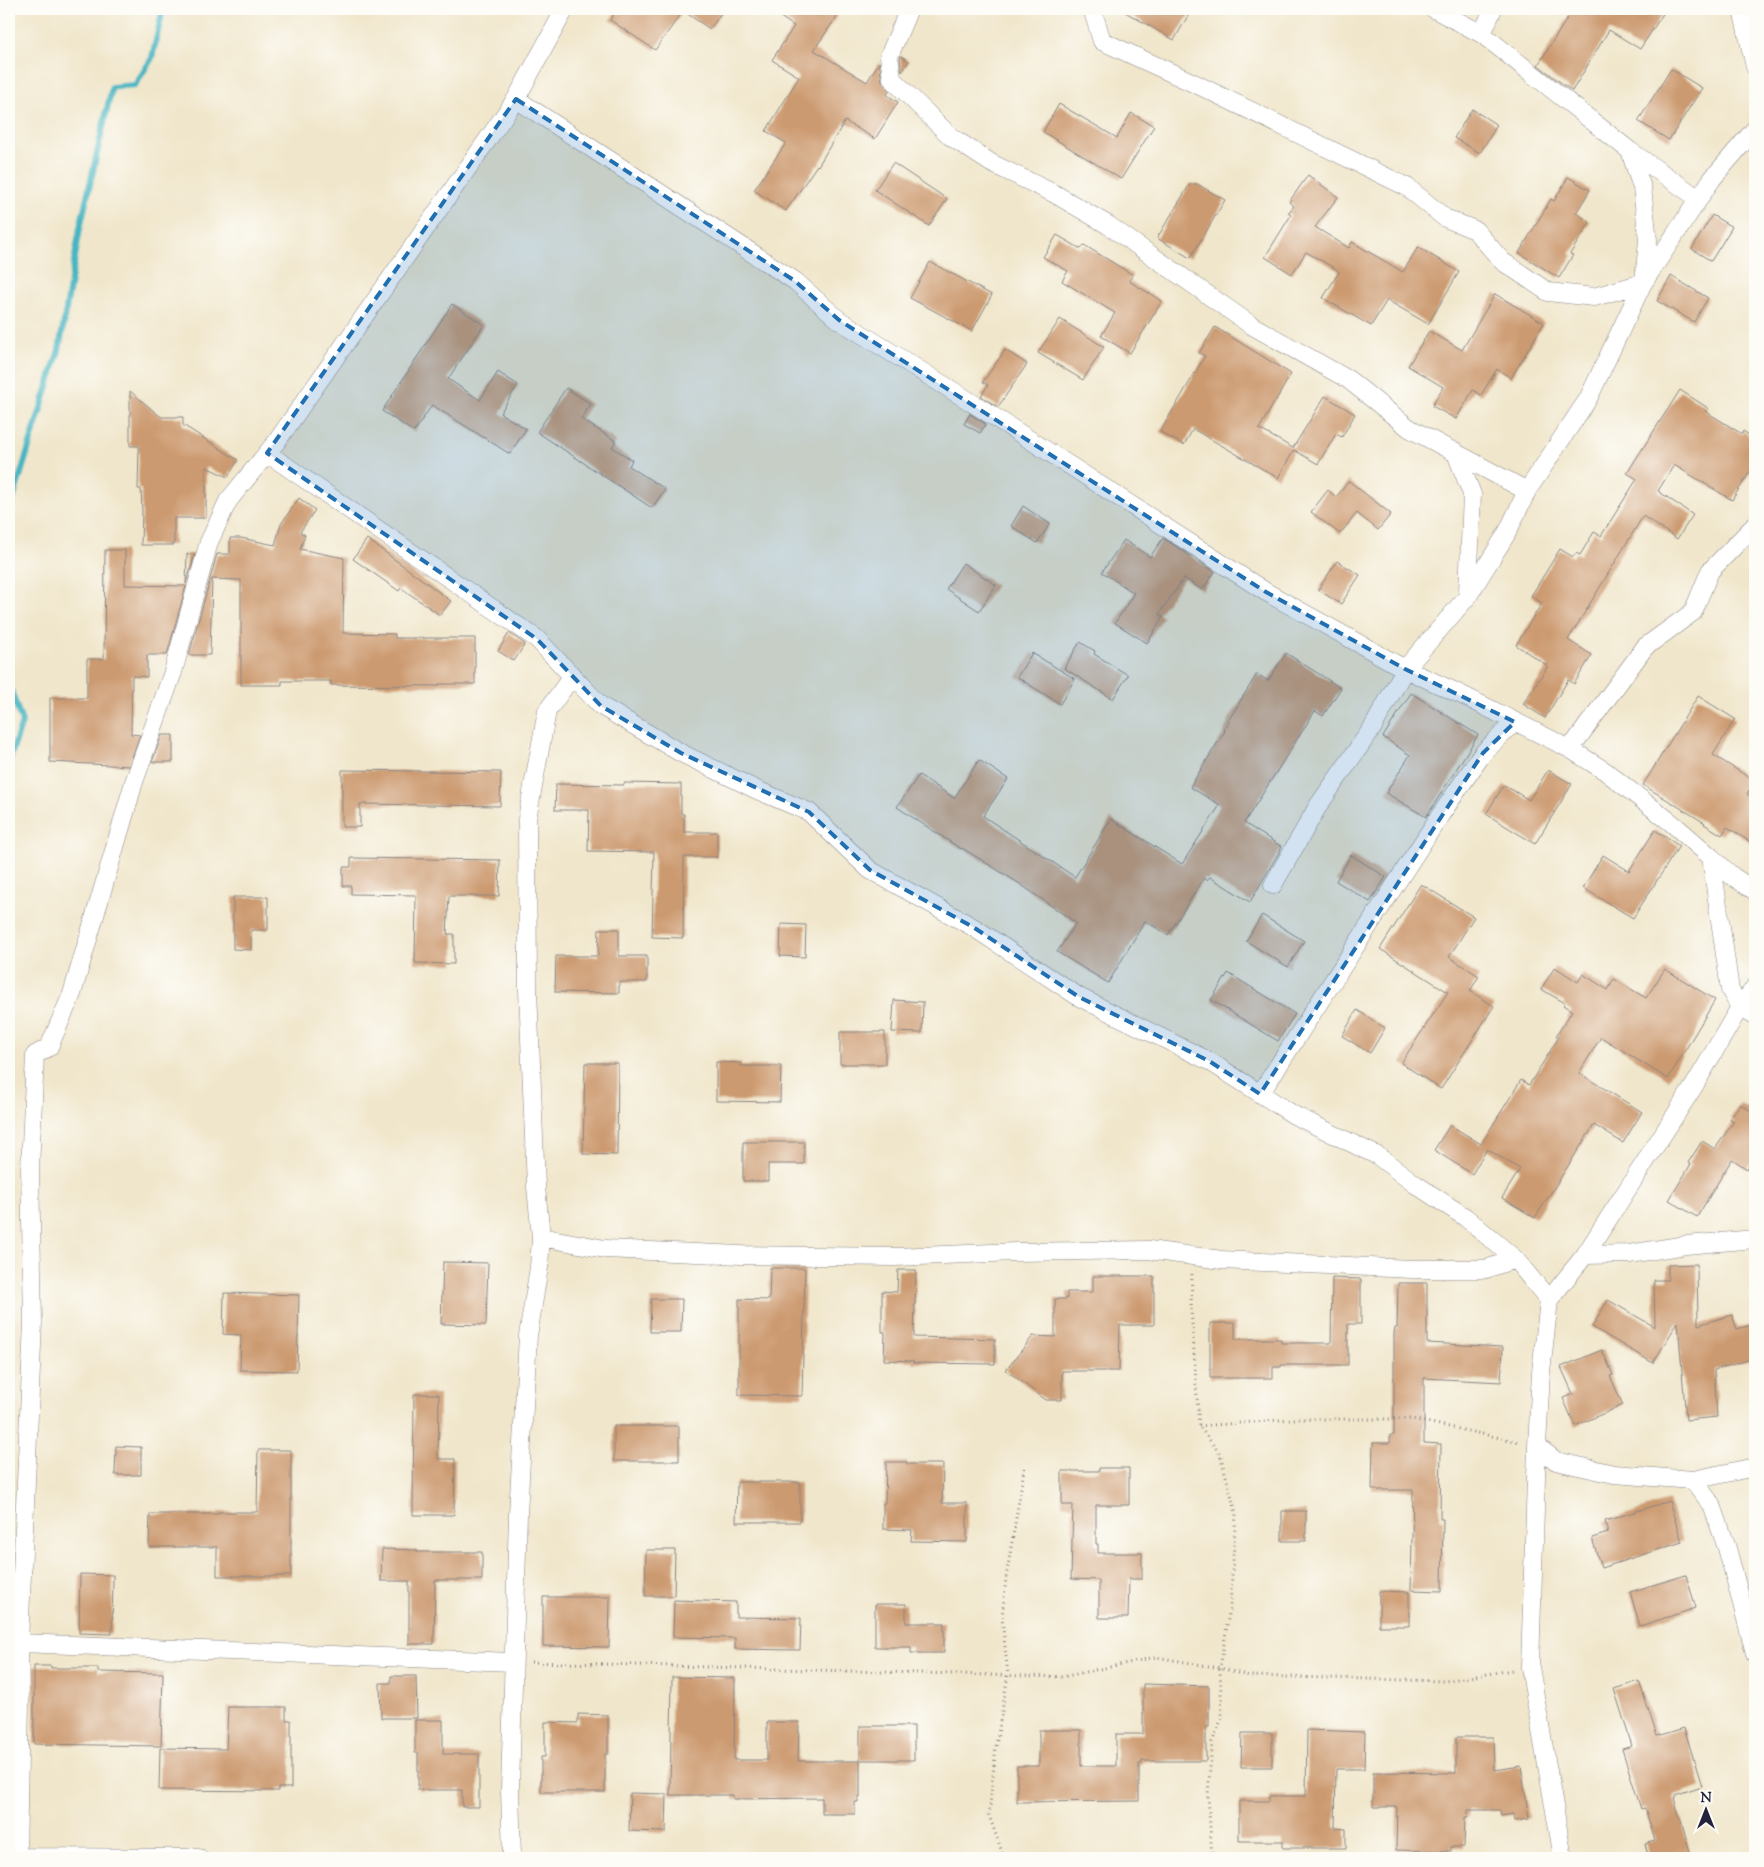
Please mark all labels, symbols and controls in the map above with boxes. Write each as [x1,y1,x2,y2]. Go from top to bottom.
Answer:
north arrow [1682,1784,1732,1834]
text: N [1700,1789,1712,1809]

